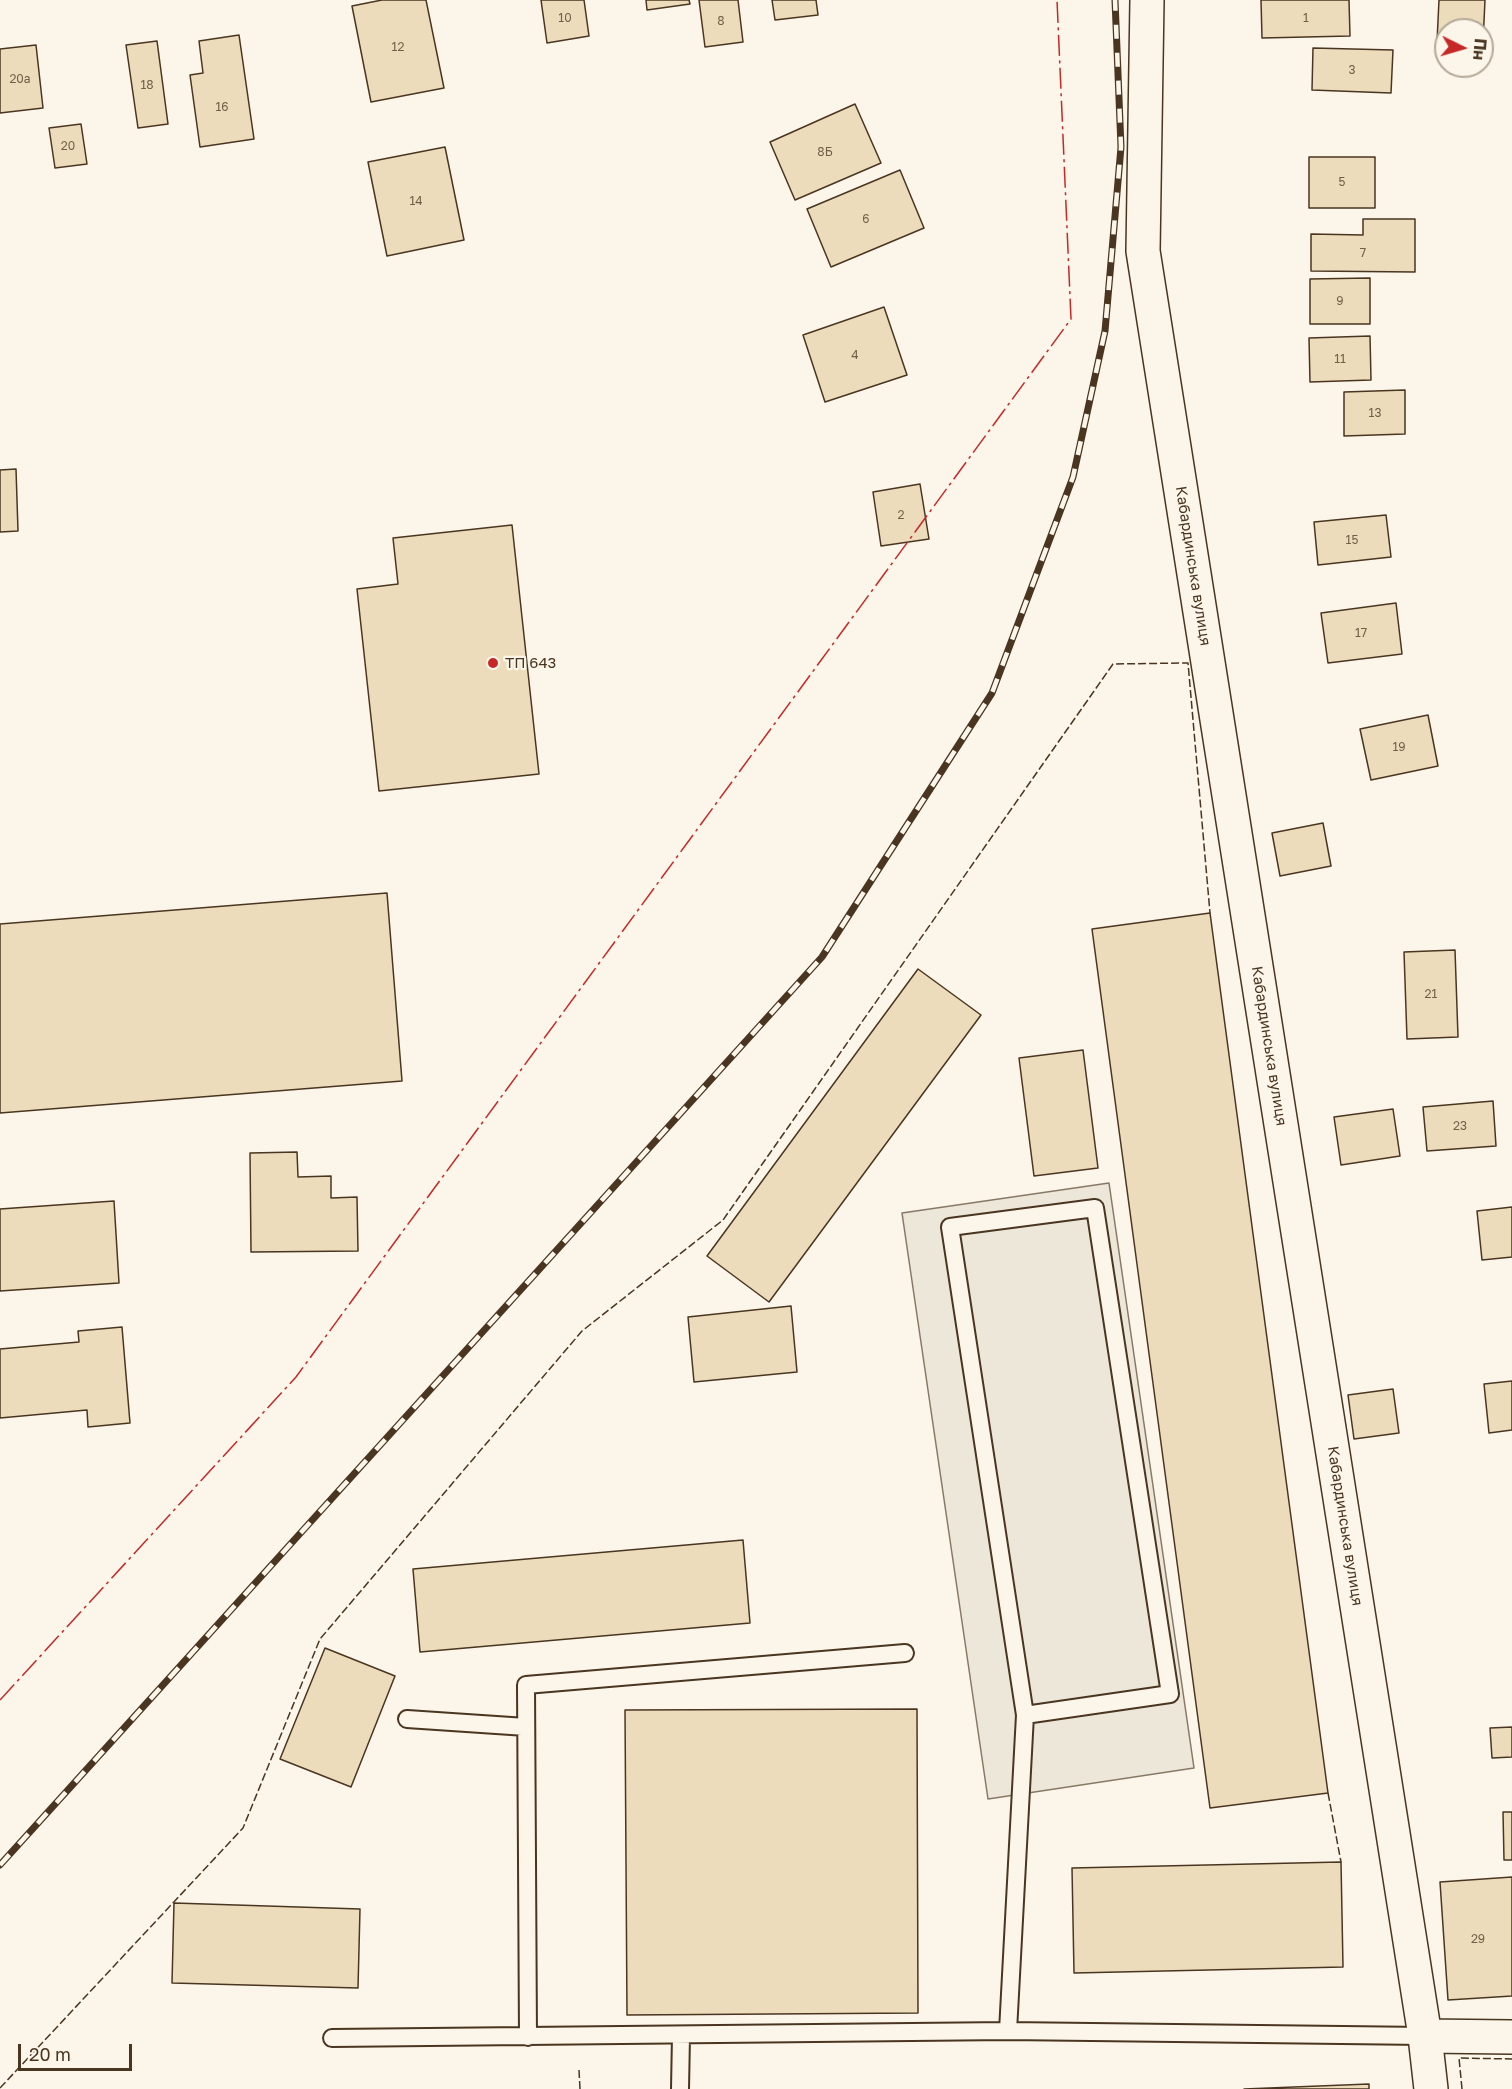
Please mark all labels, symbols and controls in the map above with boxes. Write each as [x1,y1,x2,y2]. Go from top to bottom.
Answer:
house number: 10 [558,11,572,25]
house number: 1 [1303,11,1309,25]
house number: 8 [717,14,725,28]
north arrow [1434,18,1494,78]
text: Пн [1469,38,1491,61]
house number: 12 [392,40,404,54]
house number: 3 [1348,63,1356,77]
house number: 20а [9,72,31,86]
house number: 18 [140,78,154,92]
house number: 16 [215,100,229,114]
house number: 20 [61,139,75,153]
house number: 8Б [817,145,833,159]
house number: 5 [1339,175,1345,189]
house number: 14 [409,194,423,208]
house number: 6 [862,212,870,226]
house number: 7 [1360,246,1366,260]
house number: 9 [1336,294,1344,308]
house number: 4 [851,348,859,362]
house number: 11 [1334,352,1346,366]
house number: 13 [1369,406,1381,420]
street label: Кабардинська вулиця [1171,485,1215,647]
house number: 2 [898,508,904,522]
house number: 15 [1346,533,1358,547]
house number: 17 [1355,626,1367,640]
place label: ТП 643 [505,654,556,672]
marker: ТП 643 [486,656,500,670]
house number: 19 [1392,740,1406,754]
street label: Кабардинська вулиця [1247,965,1291,1127]
house number: 21 [1425,987,1437,1001]
house number: 23 [1453,1119,1467,1133]
street label: Кабардинська вулиця [1323,1445,1367,1607]
house number: 29 [1471,1932,1485,1946]
scale bar [21,2032,135,2070]
text: 20 m [29,2043,71,2065]

